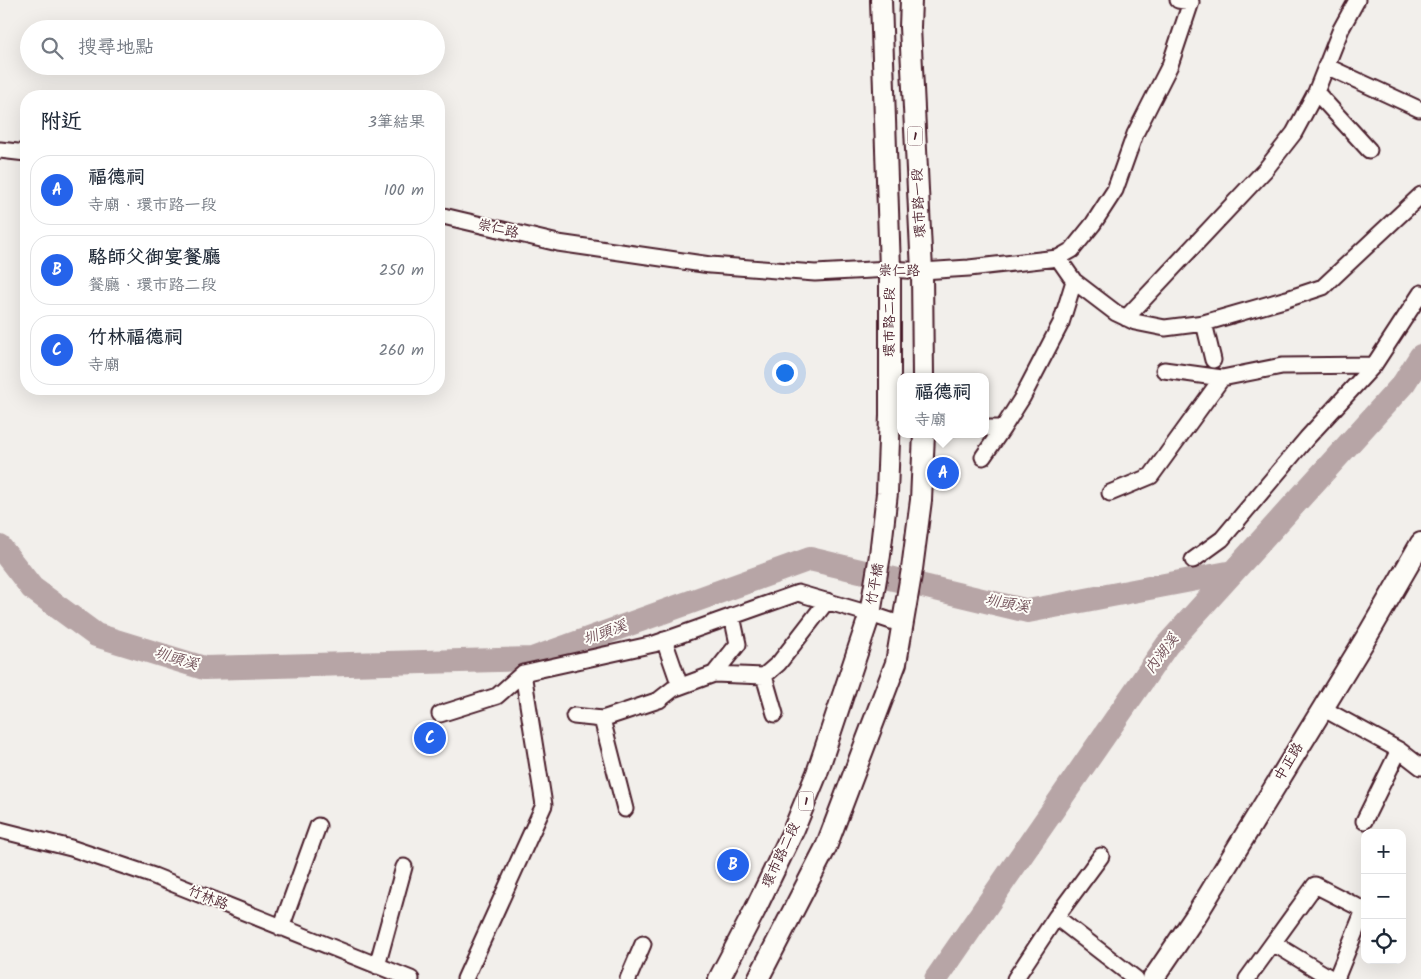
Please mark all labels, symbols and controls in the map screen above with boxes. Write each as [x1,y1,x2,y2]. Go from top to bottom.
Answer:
search box [20,20,445,75]
text: 搜尋地點 [78,33,154,63]
icon: search [38,34,66,62]
text: 附近 [40,106,82,139]
text: 3筆結果 [368,110,425,135]
road number: 1 [908,126,922,146]
text: 福德祠 [88,163,145,193]
street label: 環市路一段 [906,167,932,239]
text: A [52,178,62,203]
text: 100 m [384,178,424,203]
text: 寺廟 · 環市路一段 [88,193,217,218]
street label: 崇仁路 [475,214,521,244]
text: 駱師父御宴餐廳 [88,243,221,273]
text: B [52,258,62,283]
text: 250 m [379,258,424,283]
street label: 崇仁路 [878,260,920,282]
text: 餐廳 · 環市路二段 [88,273,217,298]
street label: 環市路二段 [879,287,901,357]
text: 竹林福德祠 [88,323,183,353]
text: C [52,338,62,363]
text: 260 m [379,338,424,363]
text: 寺廟 [88,353,120,378]
your location [772,360,798,386]
popup [897,373,989,438]
text: 福德祠 [914,378,972,408]
text: 寺廟 [914,408,947,433]
pin: A [927,454,959,492]
street label: 竹平橋 [861,561,889,607]
water label: 圳頭溪 [983,588,1032,620]
water label: 圳頭溪 [580,614,631,652]
water label: 內湖溪 [1139,628,1186,679]
water label: 圳頭溪 [151,641,202,677]
pin: C [414,719,446,757]
street label: 中正路 [1269,738,1309,786]
road number: 1 [798,791,814,810]
street label: 環市路二段 [756,819,806,891]
map controls [1361,829,1406,964]
button: + [1361,829,1406,874]
pin: B [717,846,749,884]
button: − [1361,874,1406,919]
street label: 竹林路 [184,880,232,916]
button: locate [1361,919,1406,964]

